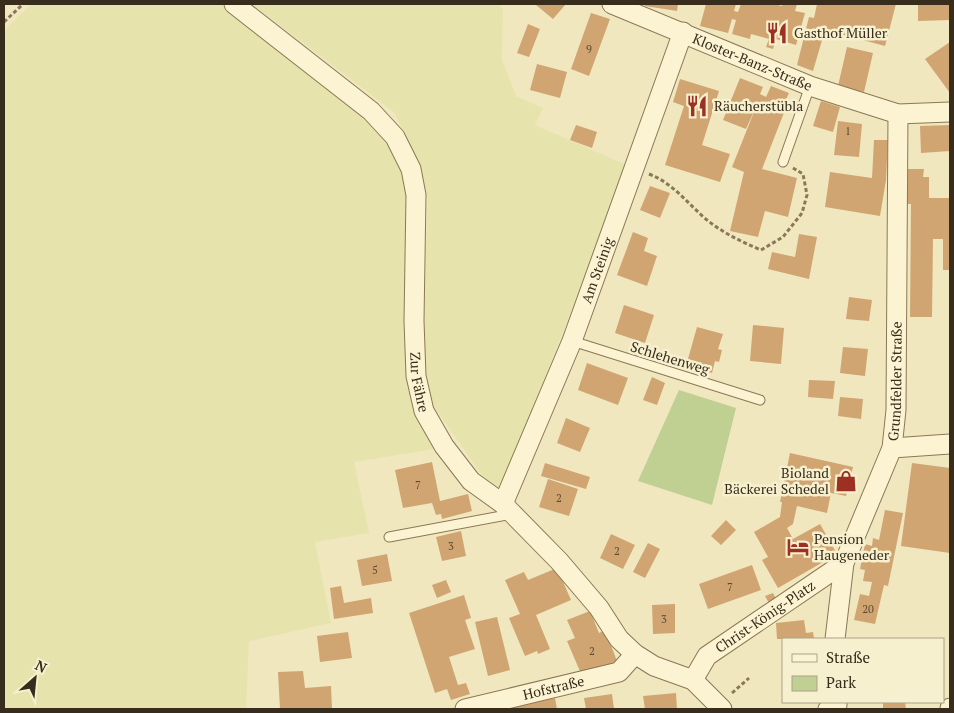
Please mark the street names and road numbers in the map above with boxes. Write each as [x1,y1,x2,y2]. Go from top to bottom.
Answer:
street label: Kloster-Banz-Straße [690,28,815,95]
street label: Am Steinig [576,234,618,306]
street label: Grundfelder Straße [883,321,906,442]
street label: Schlehenweg [628,337,713,379]
street label: Zur Fähre [406,352,434,414]
street label: Christ-König-Platz [711,575,819,657]
street label: Hofstraße [521,671,586,704]

